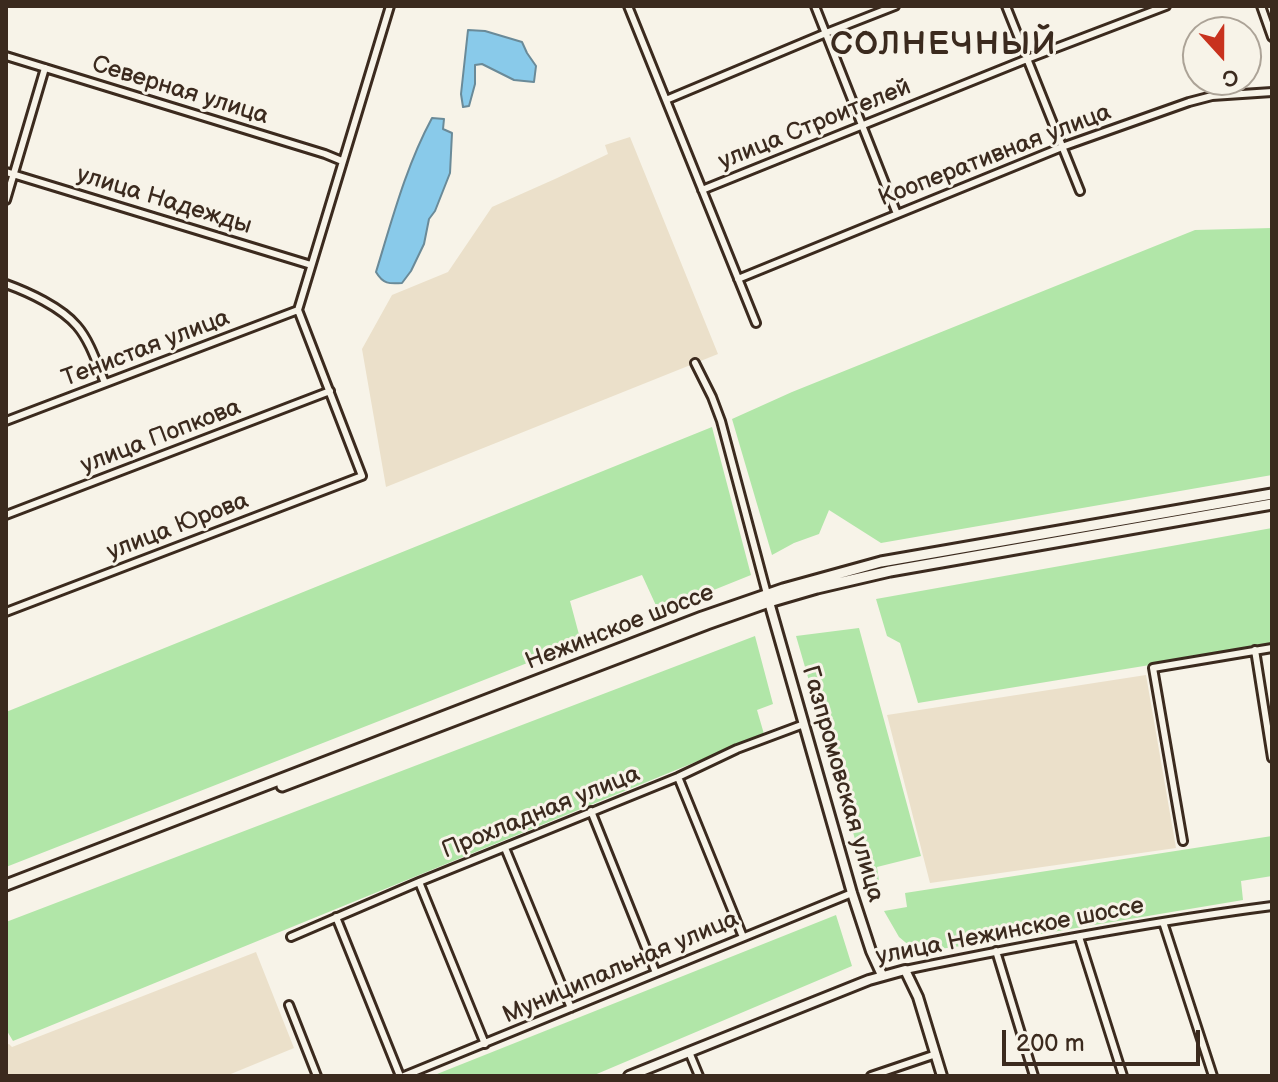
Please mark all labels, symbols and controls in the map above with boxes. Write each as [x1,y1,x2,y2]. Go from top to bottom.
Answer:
north arrow [1182,16,1262,96]
district label: СОЛНЕЧНЫЙ [830,27,1058,65]
street label: Северная улица [88,50,272,132]
text: С [1218,62,1242,92]
street label: улица Строителей [715,73,915,177]
street label: Кооперативная улица [875,98,1115,214]
street label: улица Надежды [73,161,255,241]
street label: Тенистая улица [58,304,234,394]
street label: улица Попкова [77,393,245,481]
street label: улица Юрова [103,487,253,567]
street label: Нежинское шоссе [522,579,718,677]
street label: Газпромовская улица [794,663,890,905]
street label: Прохладная улица [438,760,644,866]
street label: улица Нежинское шоссе [874,892,1146,972]
street label: Муниципальная улица [499,905,743,1031]
scale bar [1006,1014,1204,1064]
text: 200 m [1016,1029,1085,1058]

